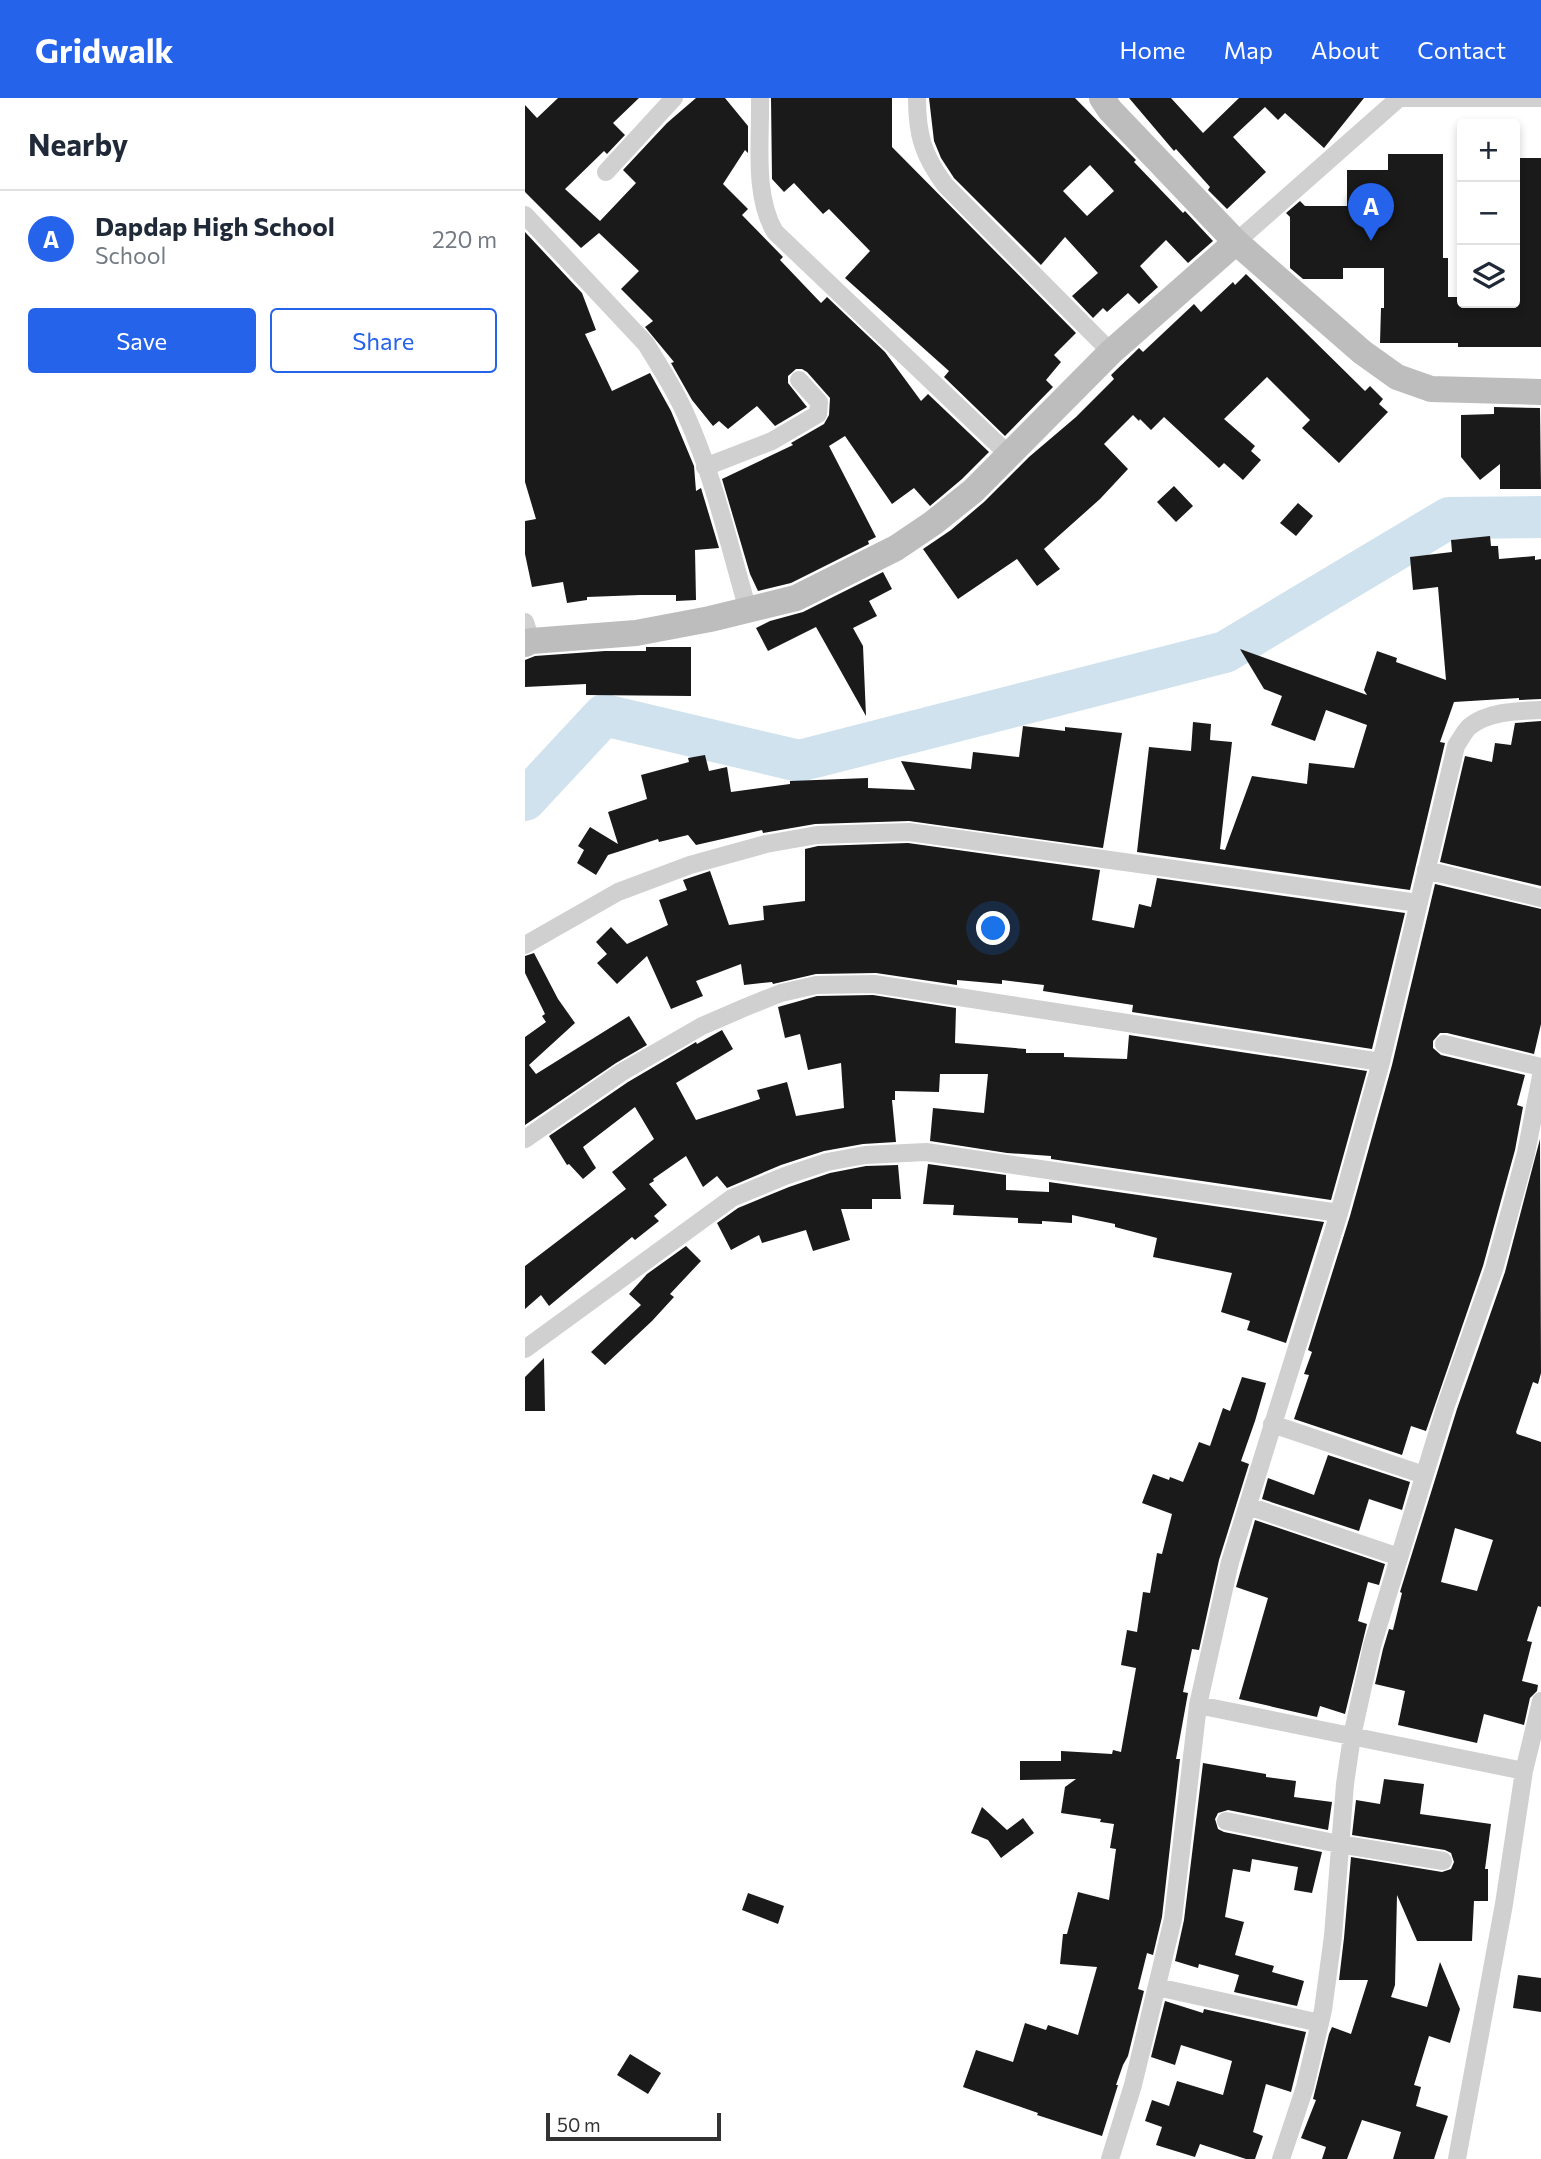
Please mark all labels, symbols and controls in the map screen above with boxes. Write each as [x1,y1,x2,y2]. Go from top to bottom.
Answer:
text: Gridwalk [35,29,174,70]
text: Home [1120,35,1186,64]
text: Map [1224,35,1273,64]
text: About [1311,35,1379,64]
text: Contact [1417,35,1506,64]
map controls [1457,119,1520,308]
button: + [1457,119,1520,182]
text: Nearby [28,125,128,162]
button: − [1457,182,1520,245]
pin: A [1348,183,1394,241]
text: Dapdap High School [95,210,335,241]
text: A [43,225,59,253]
text: 220 m [432,225,497,253]
text: School [95,241,166,269]
button: layers [1457,245,1520,308]
button: Save [28,308,256,373]
button: Share [270,308,497,373]
your location [976,911,1010,945]
scale bar [546,2110,721,2142]
text: 50 m [557,2113,601,2136]

